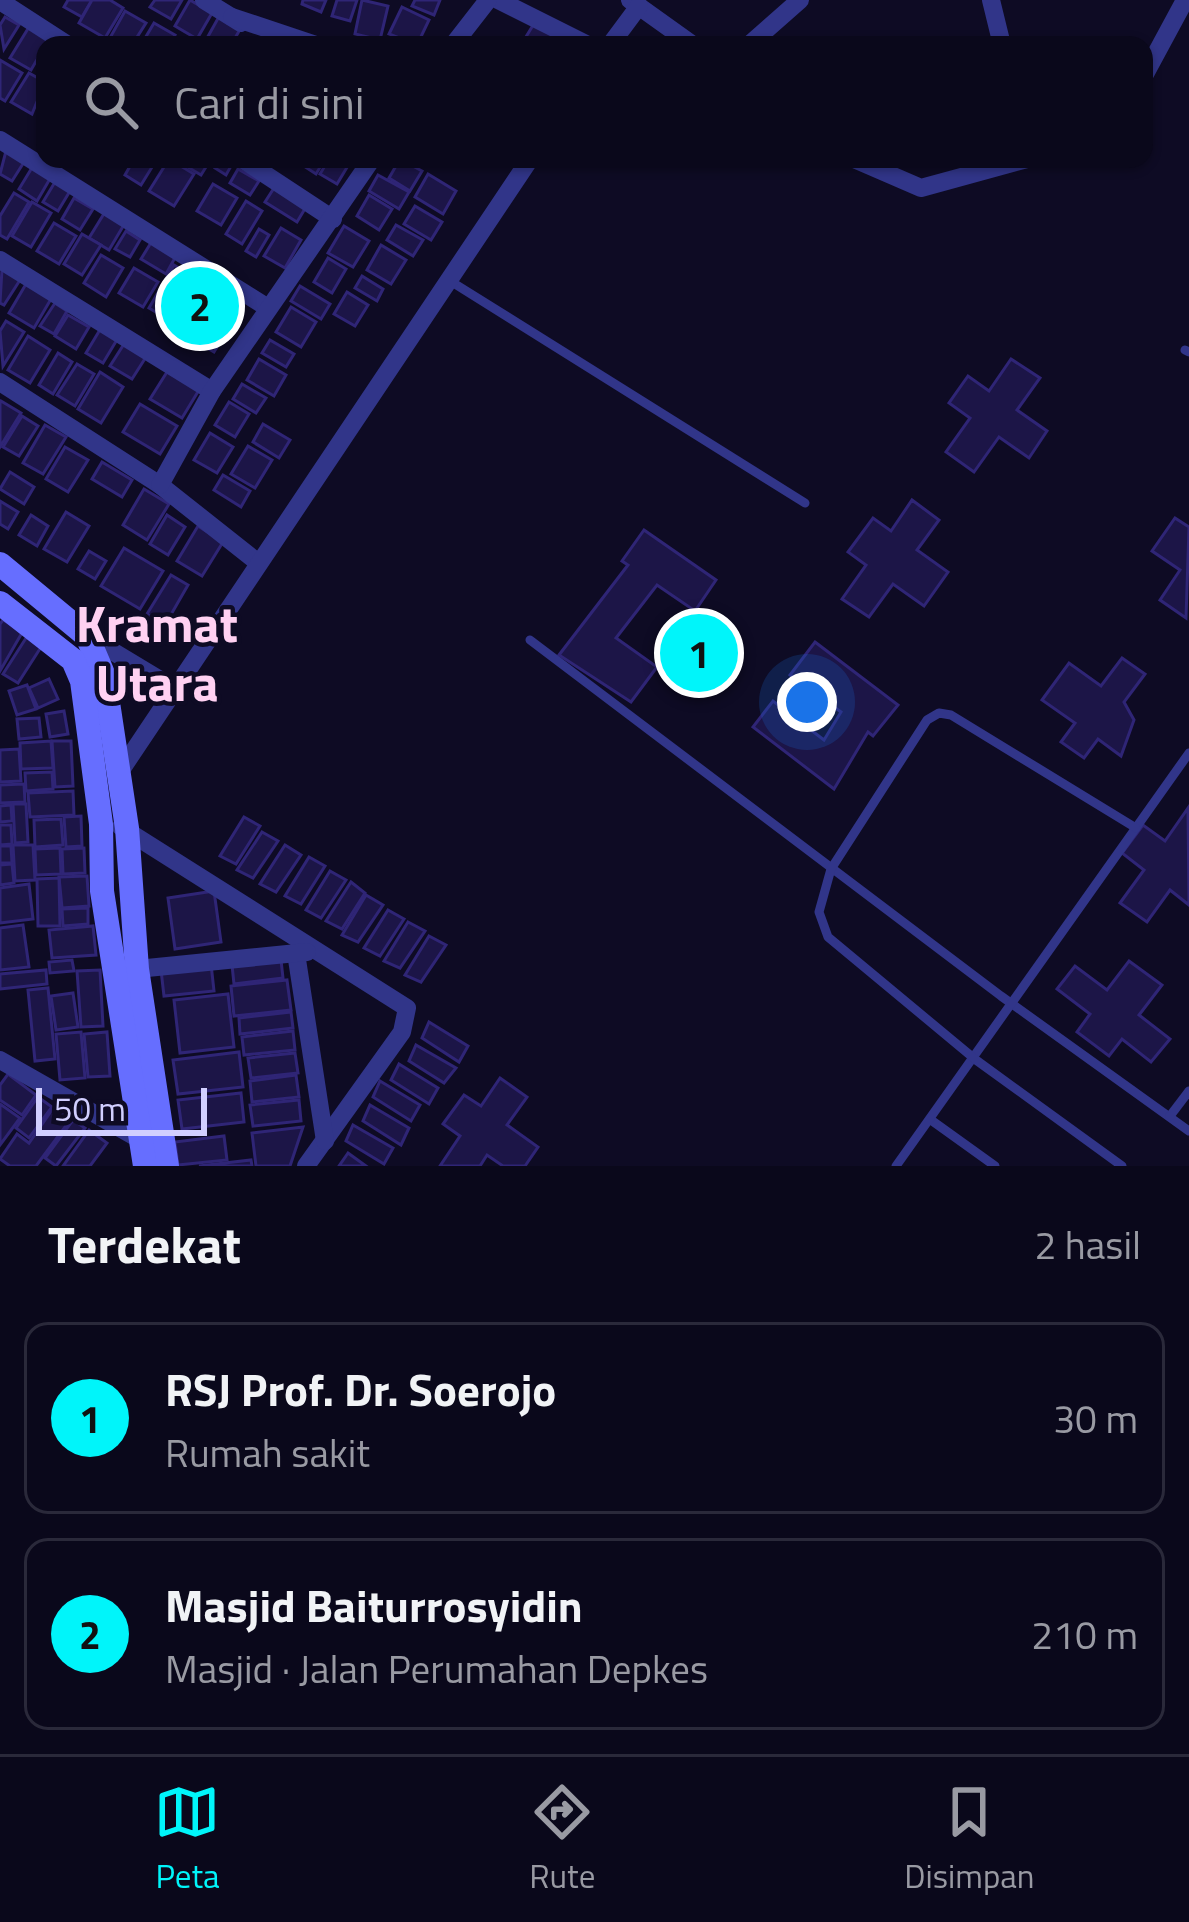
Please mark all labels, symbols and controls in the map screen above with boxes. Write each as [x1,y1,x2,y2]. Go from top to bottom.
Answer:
search box [36,36,1153,168]
text: Cari di sini [174,68,365,136]
icon: search [78,69,144,135]
pin: 2 [161,261,239,351]
district label: Kramat Utara [76,584,238,721]
pin: 1 [660,608,738,698]
your location [777,672,837,732]
scale bar [36,1082,207,1135]
text: 50 m [54,1084,126,1134]
text: Terdekat [48,1205,241,1283]
text: 2 hasil [1034,1215,1141,1274]
text: RSJ Prof. Dr. Soerojo [165,1355,556,1423]
text: 1 [79,1389,101,1448]
text: 30 m [1053,1389,1138,1448]
text: Rumah sakit [165,1423,370,1482]
text: Masjid Baiturrosyidin [165,1571,583,1639]
text: 2 [79,1605,101,1664]
text: 210 m [1031,1605,1138,1664]
text: Masjid · Jalan Perumahan Depkes [165,1639,708,1698]
tab: Peta [154,1779,220,1901]
tab: Rute [529,1779,595,1901]
tab: Disimpan [904,1779,1035,1901]

